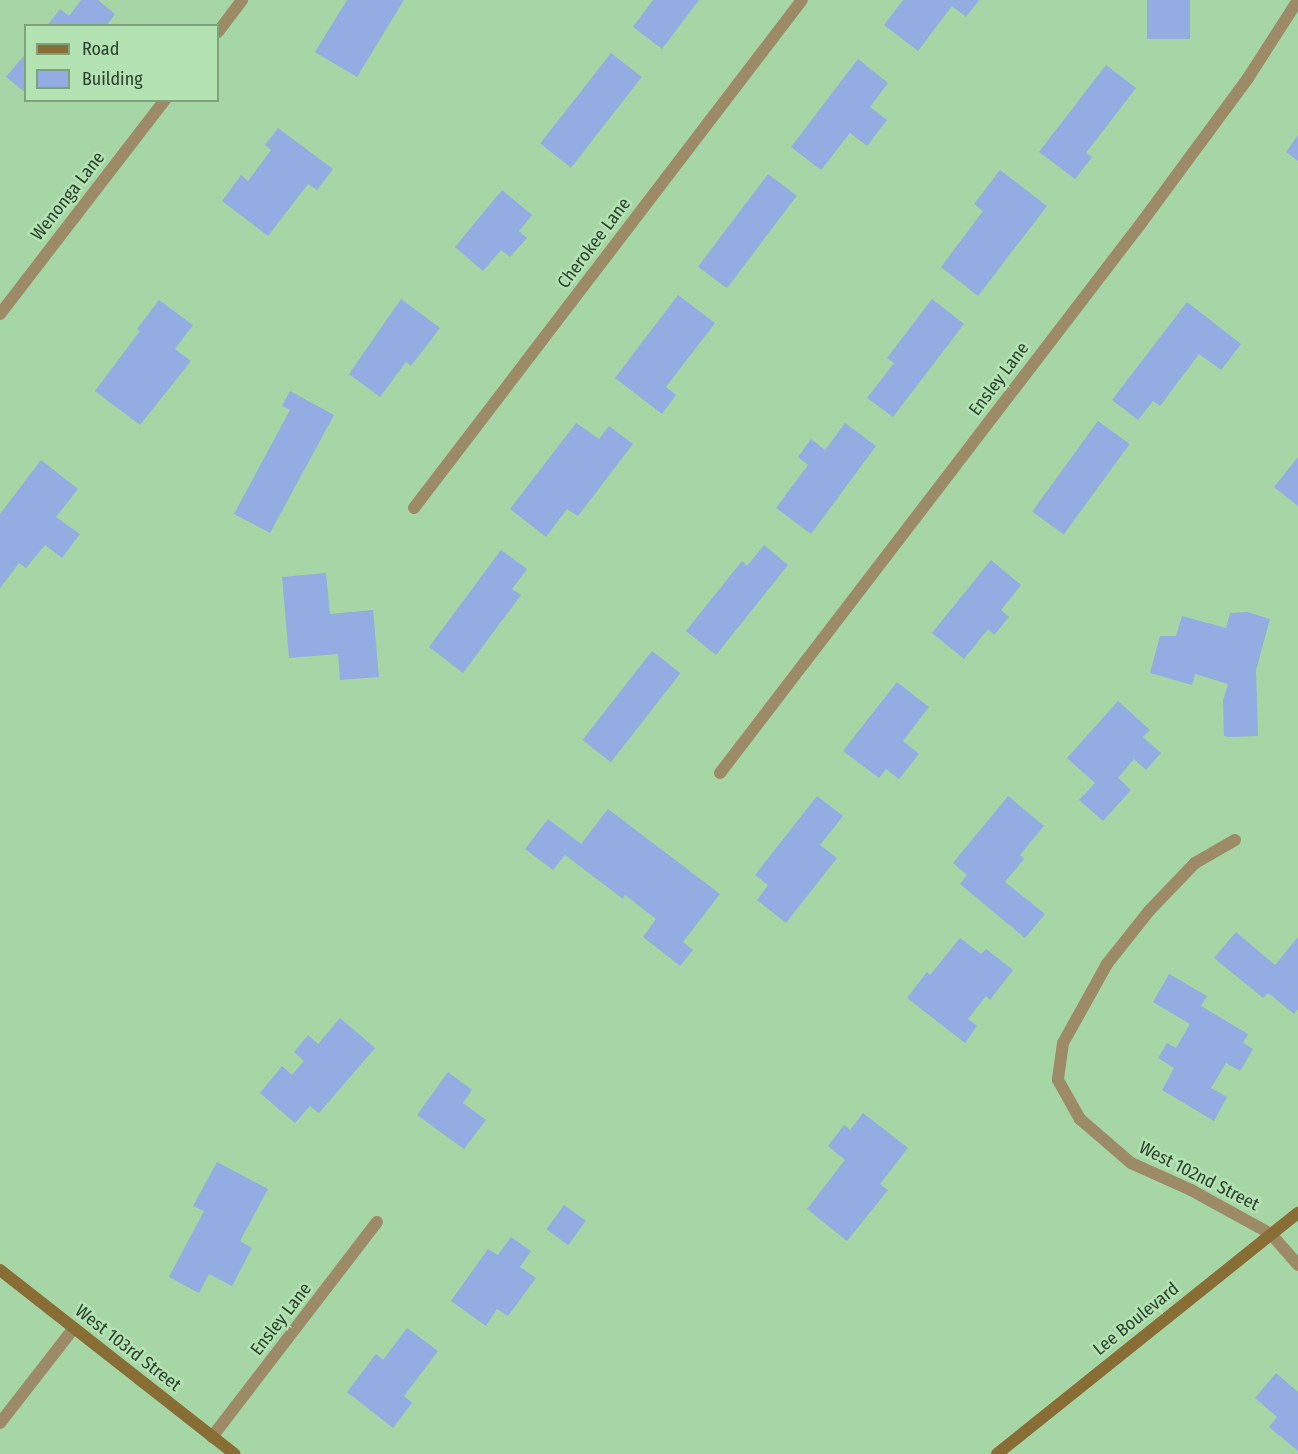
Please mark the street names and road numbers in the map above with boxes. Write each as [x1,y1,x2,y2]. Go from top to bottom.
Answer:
street label: Wenonga Lane [27,147,109,245]
street label: Cherokee Lane [553,193,635,293]
street label: Ensley Lane [964,338,1034,420]
street label: West 102nd Street [1135,1136,1263,1216]
street label: Ensley Lane [246,1278,316,1360]
street label: Lee Boulevard [1089,1278,1183,1360]
street label: West 103rd Street [71,1300,185,1396]

